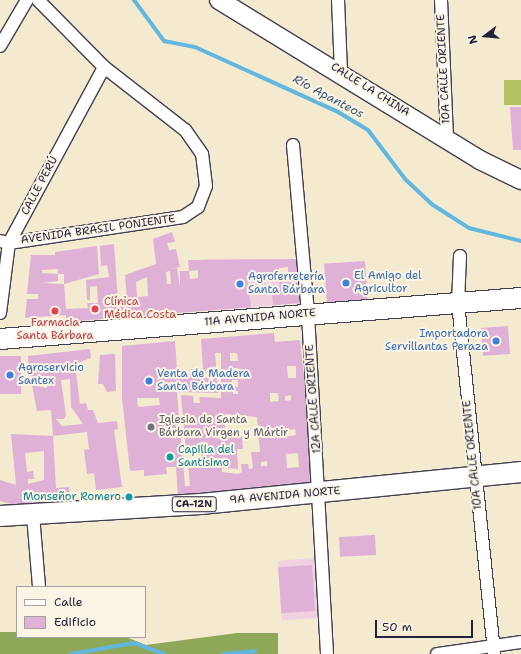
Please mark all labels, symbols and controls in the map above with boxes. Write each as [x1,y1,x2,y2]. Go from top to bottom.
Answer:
street label: 10A CALLE ORIENTE [435,14,453,124]
north arrow [465,16,505,56]
text: N [465,33,481,46]
street label: CALLE LA CHINA [328,60,412,120]
water label: Río Apanteos [290,72,366,122]
street label: CALLE PERÚ [19,154,61,218]
street label: AVENIDA BRASIL PONIENTE [20,213,176,247]
place label: El Amigo del Agricultor [354,270,421,296]
place label: Agroferretería Santa Bárbara [248,271,325,297]
marker: El Amigo del Agricultor [341,278,351,288]
marker: Agroferretería Santa Bárbara [235,279,245,289]
place label: Clínica Médica Costa [104,296,176,322]
marker: Clínica Médica Costa [89,303,101,315]
marker: Farmacia Santa Bárbara [50,306,60,316]
street label: 11A AVENIDA NORTE [204,307,316,329]
place label: Farmacia Santa Bárbara [17,317,93,343]
place label: Importadora Servillantas Peraza [385,328,488,354]
marker: Importadora Servillantas Peraza [491,336,501,346]
street label: 12A CALLE ORIENTE [304,344,324,454]
place label: Agroservicio Santex [18,362,84,388]
place label: Venta de Madera Santa Bárbara [157,368,250,394]
marker: Agroservicio Santex [5,370,15,380]
marker: Venta de Madera Santa Bárbara [144,376,154,386]
street label: 10A CALLE ORIENTE [461,400,485,510]
place label: Iglesia de Santa Bárbara Virgen y Mártir [159,414,288,440]
marker: Iglesia de Santa Bárbara Virgen y Mártir [146,422,156,432]
place label: Capilla del Santísimo [178,444,234,470]
marker: Capilla del Santísimo [165,452,175,462]
street label: 9A AVENIDA NORTE [229,485,341,507]
place label: Monseñor Romero [23,490,121,504]
marker: Monseñor Romero [124,492,134,502]
road number: CA-12N [171,496,217,512]
legend [16,586,146,638]
text: Calle [54,594,83,610]
scale bar [377,612,475,638]
text: Edificio [54,614,96,630]
text: 50 m [382,619,412,635]

